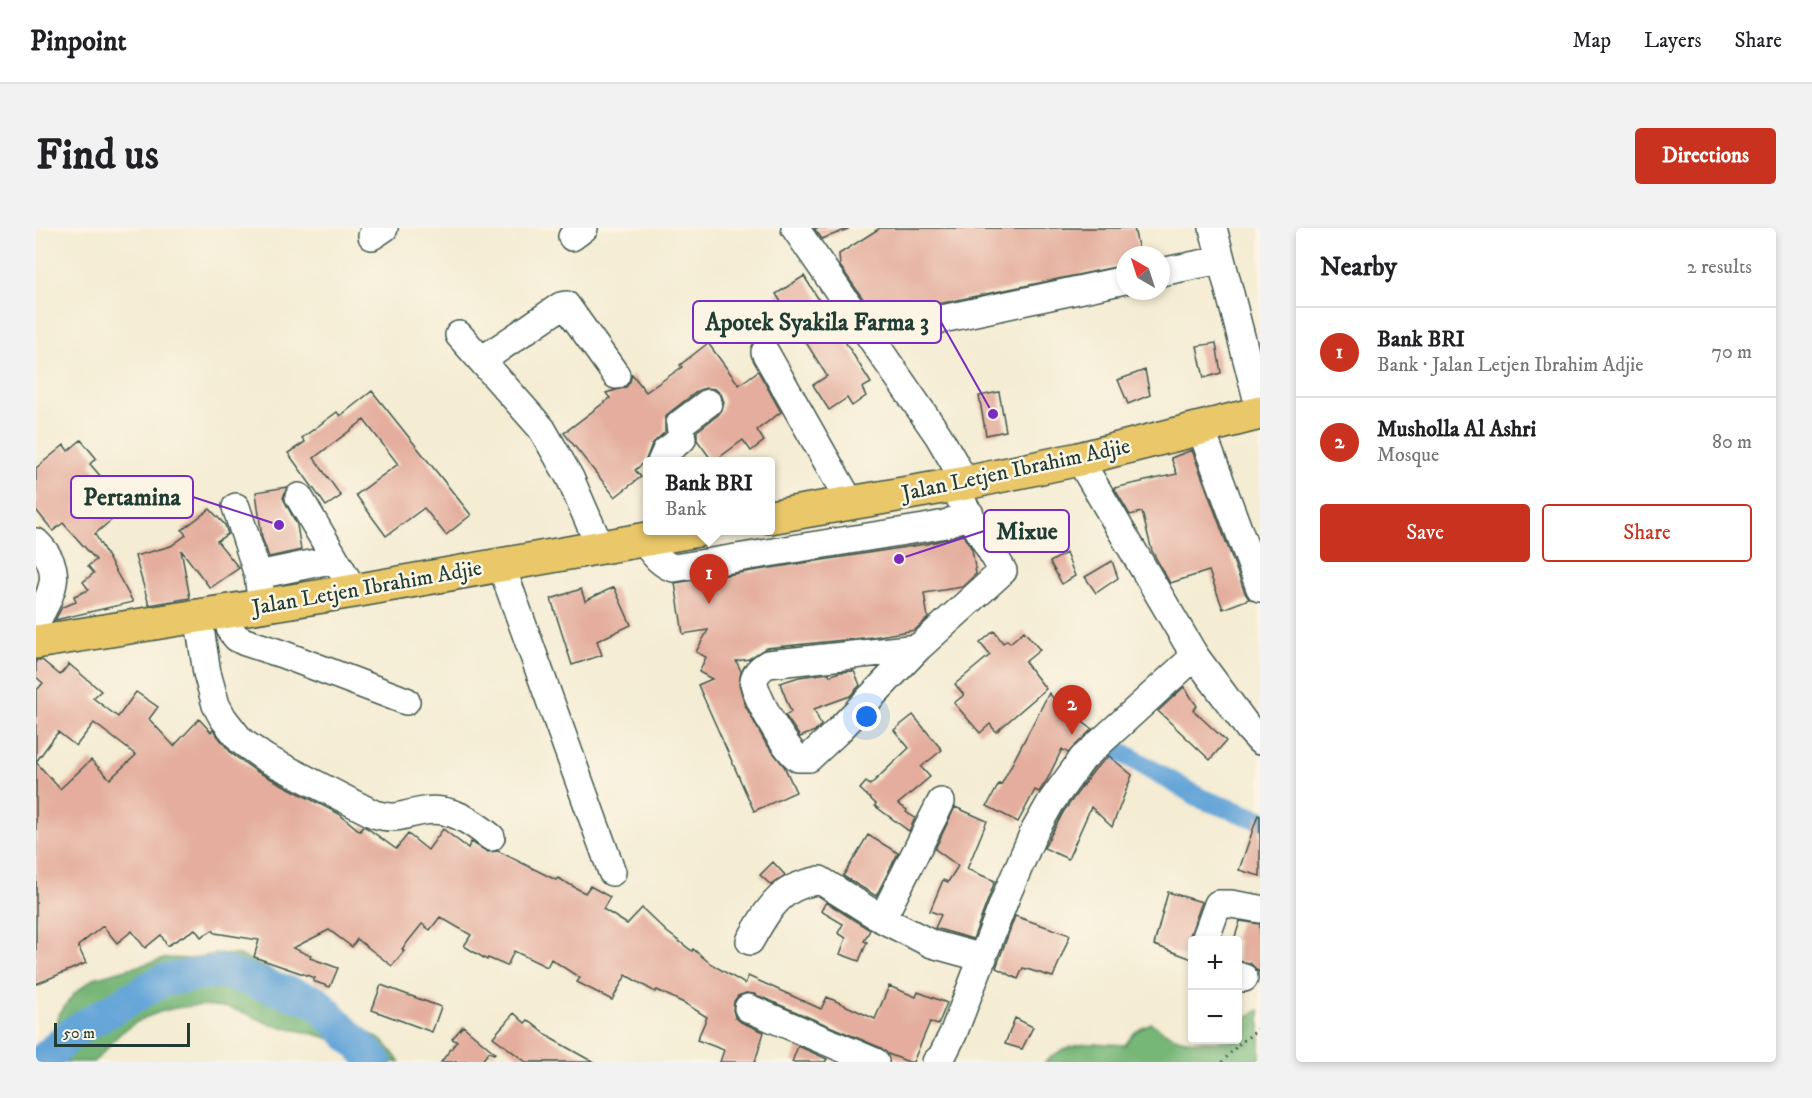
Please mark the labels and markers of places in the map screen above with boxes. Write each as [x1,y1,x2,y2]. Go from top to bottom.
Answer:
callout: Apotek Syakila Farma 3 [693,301,941,343]
callout: Pertamina [71,476,193,518]
callout: Mixue [984,510,1069,552]
pin: 1 [690,554,728,604]
pin: 2 [1052,686,1092,735]

